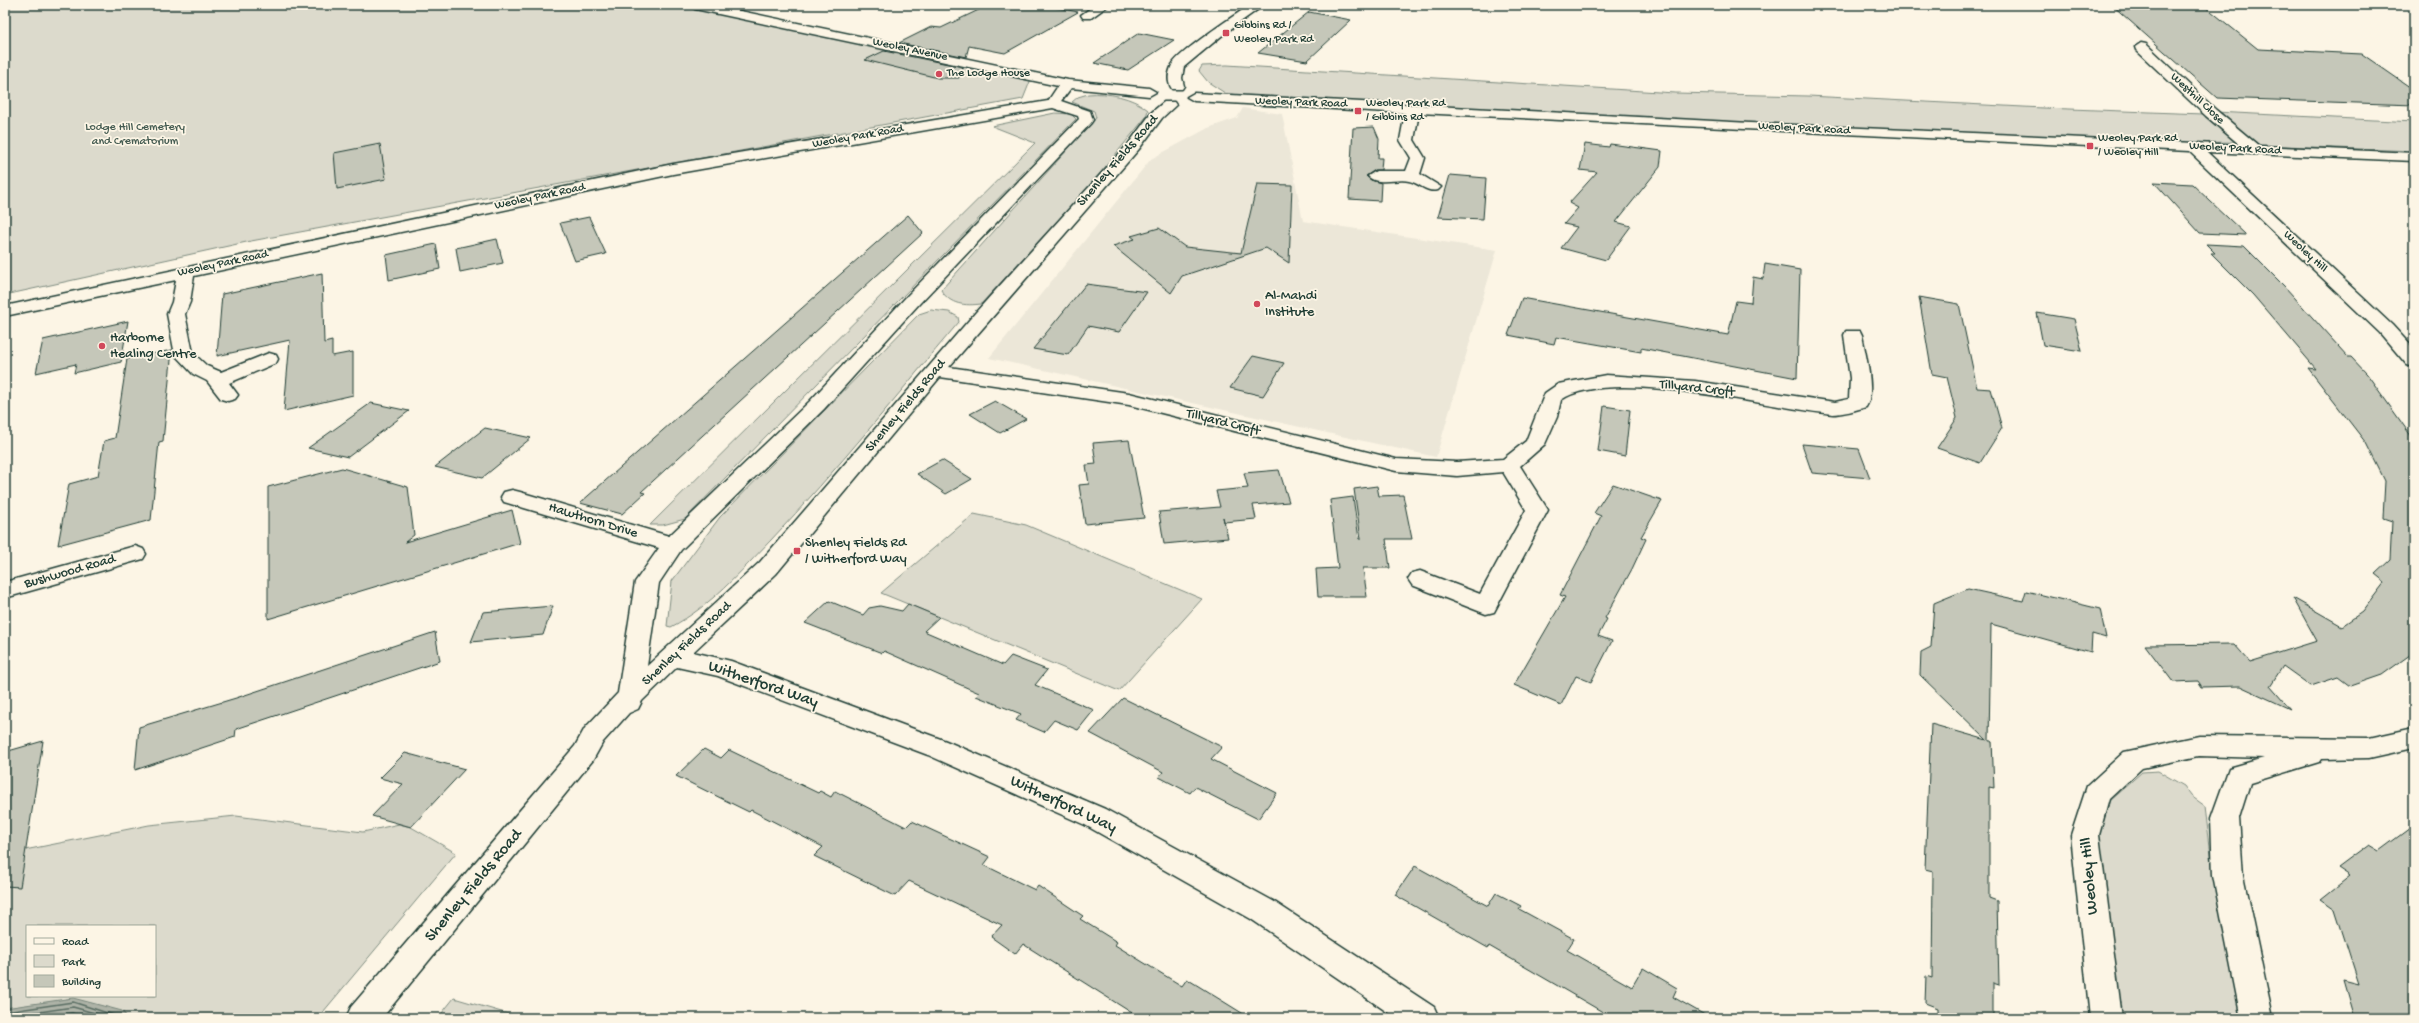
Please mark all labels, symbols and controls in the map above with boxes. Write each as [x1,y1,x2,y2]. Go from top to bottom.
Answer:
place label: Gibbins Rd / Weoley Park Rd [1234,19,1314,47]
marker: Gibbins Rd / Weoley Park Rd [1221,28,1231,38]
street label: Weoley Avenue [871,35,950,65]
place label: The Lodge House [946,67,1031,81]
marker: The Lodge House [934,69,944,79]
street label: Westhill Close [2167,70,2228,128]
street label: Weoley Park Road [1255,94,1348,112]
place label: Weoley Park Rd / Gibbins Rd [1366,97,1446,125]
marker: Weoley Park Rd / Gibbins Rd [1353,106,1363,116]
street label: Shenley Fields Road [1073,110,1164,210]
street label: Weoley Park Road [1758,120,1851,138]
park label: Lodge Hill Cemetery and Crematorium [85,121,185,149]
street label: Weoley Park Road [811,122,906,152]
place label: Weoley Park Rd / Weoley Hill [2098,132,2178,160]
street label: Weoley Park Road [2189,140,2282,158]
marker: Weoley Park Rd / Weoley Hill [2085,141,2095,151]
street label: Weoley Park Road [493,180,587,213]
street label: Weoley Hill [2280,228,2330,276]
street label: Weoley Park Road [176,247,270,280]
place label: Al-Mahdi Institute [1265,288,1317,321]
marker: Al-Mahdi Institute [1252,299,1262,309]
place label: Harborne Healing Centre [110,330,197,363]
marker: Harborne Healing Centre [97,341,107,351]
street label: Shenley Fields Road [862,355,951,456]
street label: Tillyard Croft [1658,376,1737,402]
street label: Tillyard Croft [1183,405,1263,441]
street label: Hawthorn Drive [546,499,640,543]
place label: Shenley Fields Rd / Witherford Way [805,535,908,568]
marker: Shenley Fields Rd / Witherford Way [792,546,802,556]
street label: Bushwood Road [22,550,119,593]
street label: Shenley Fields Road [639,597,737,690]
street label: Witherford Way [705,657,821,713]
street label: Witherford Way [1007,772,1120,839]
street label: Shenley Fields Road [421,824,528,946]
street label: Weoley Hill [2077,836,2103,916]
legend [26,925,156,997]
text: Road [62,936,89,950]
text: Park [61,956,87,970]
text: Building [61,976,101,990]

